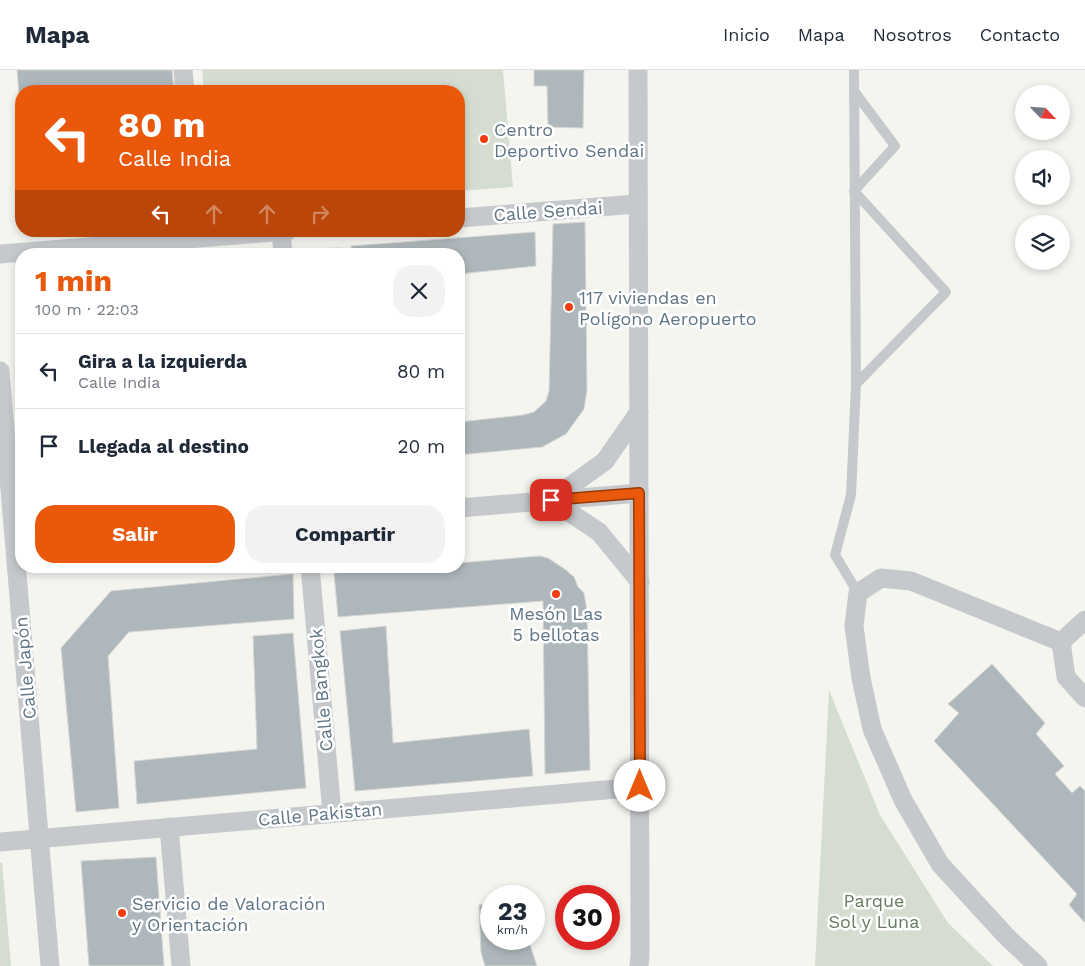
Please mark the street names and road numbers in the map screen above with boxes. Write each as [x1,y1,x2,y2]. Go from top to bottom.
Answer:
street label: Calle Sendai [493,197,603,225]
street label: Calle Japón [10,616,40,720]
street label: Calle Bangkok [305,628,337,752]
street label: Calle Pakistan [257,798,383,830]

